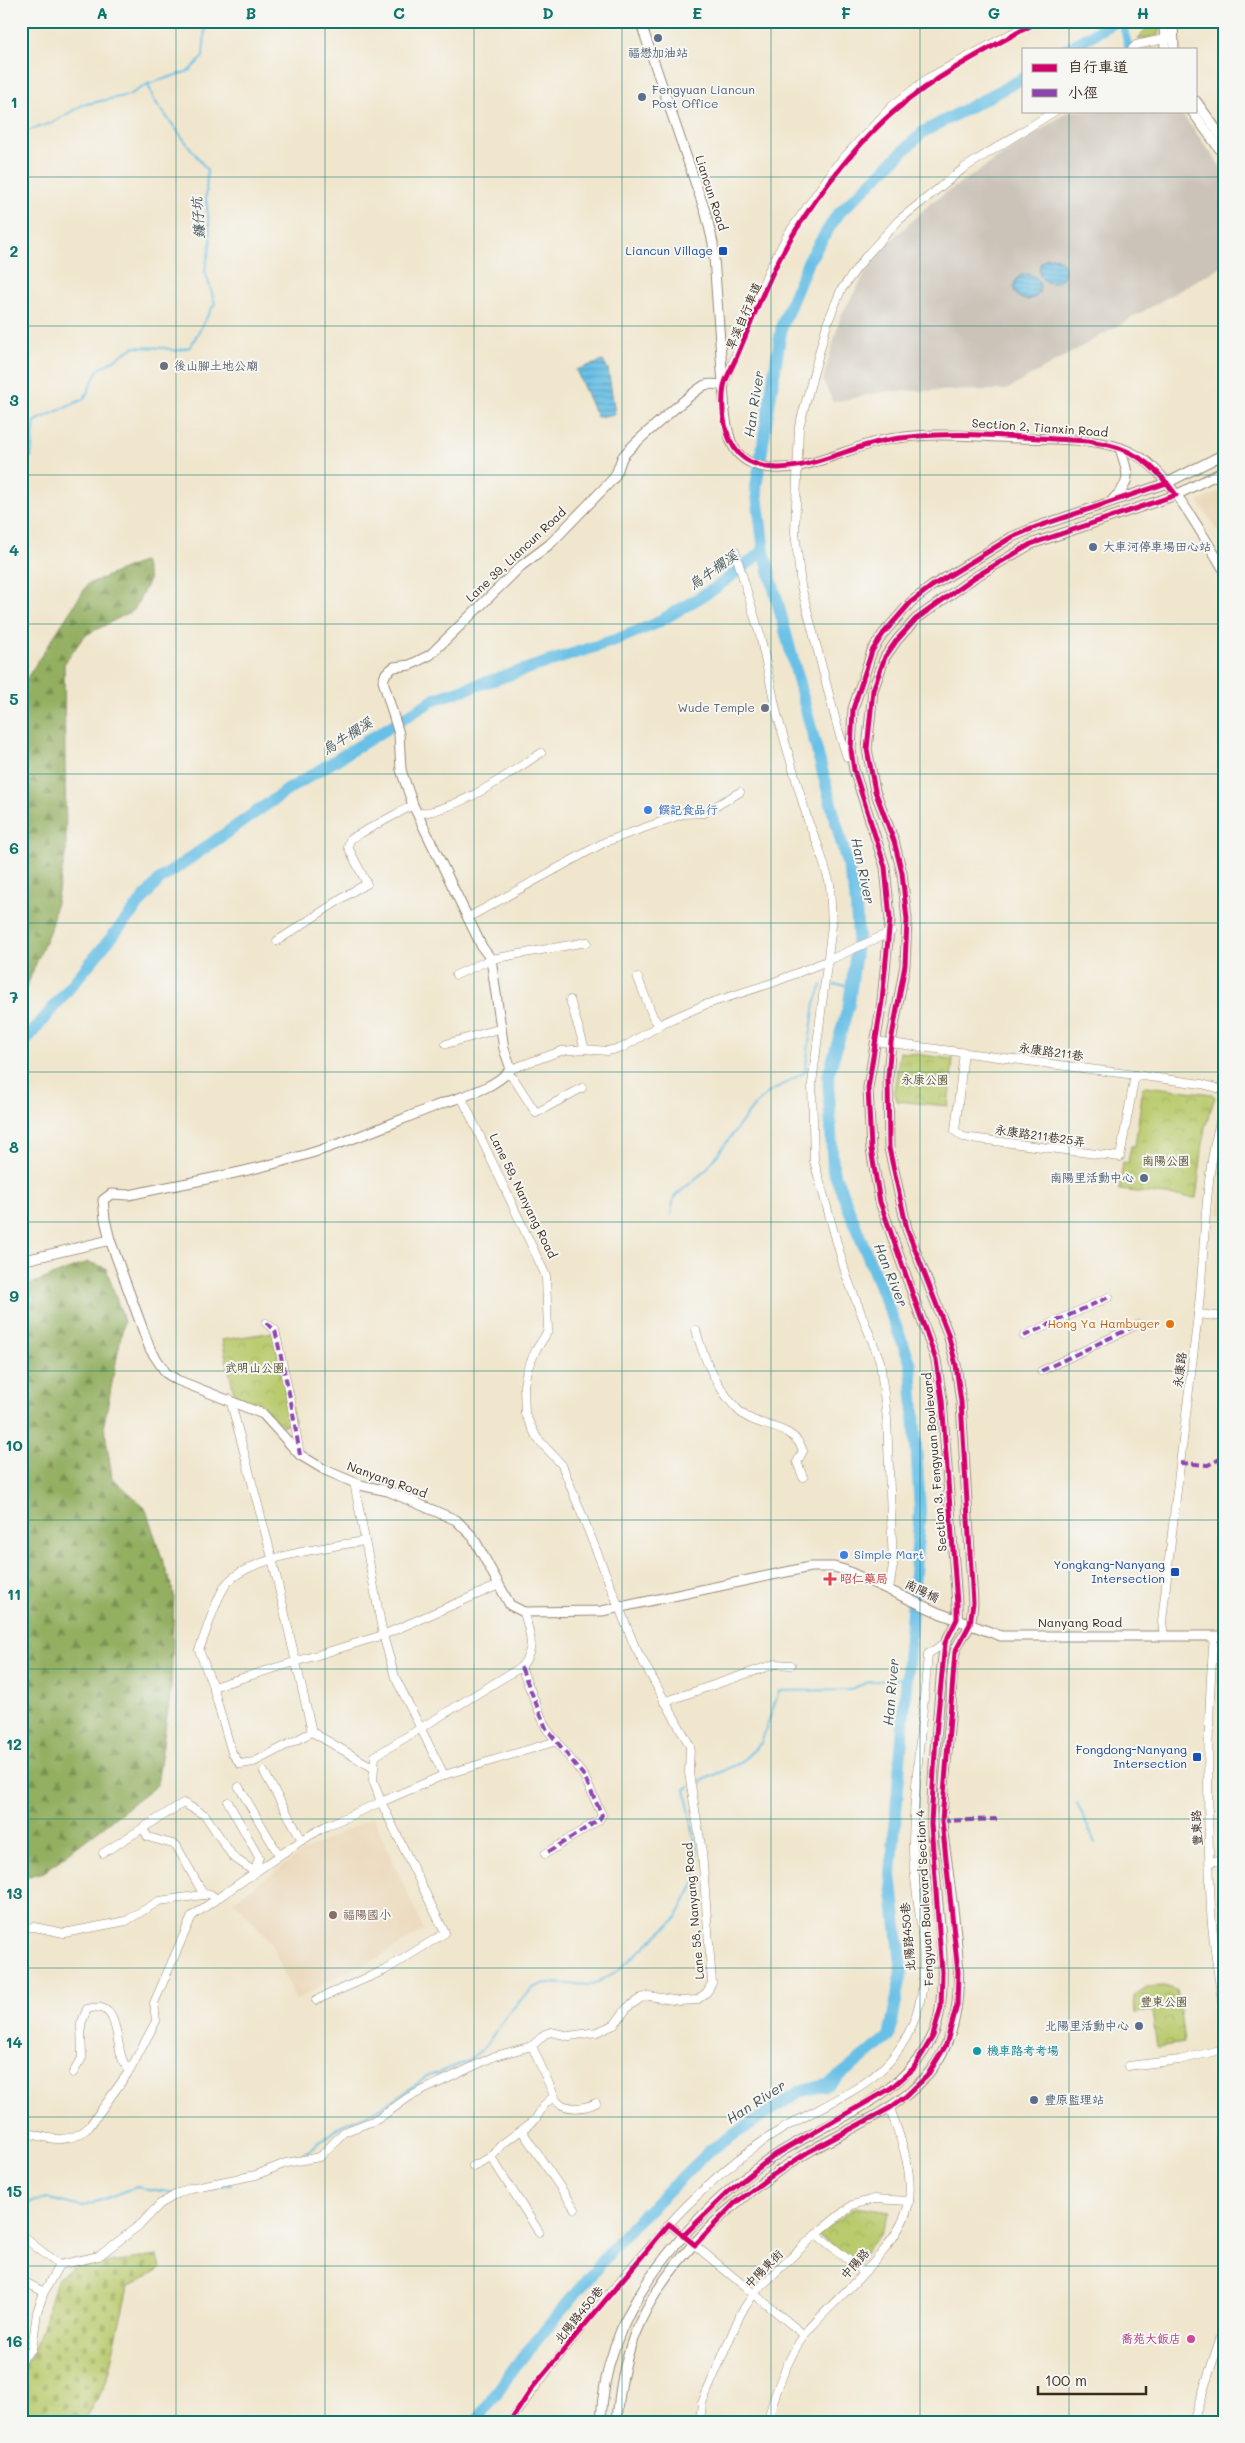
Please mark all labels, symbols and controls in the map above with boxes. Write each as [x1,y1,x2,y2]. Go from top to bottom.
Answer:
text: A [96,2,108,23]
text: B [246,2,256,23]
text: C [393,2,405,23]
text: D [542,2,554,23]
text: E [692,2,702,23]
text: F [841,2,851,23]
text: G [988,2,1000,23]
text: H [1137,2,1149,23]
marker: 福懋加油站 [652,32,664,44]
place label: 福懋加油站 [628,44,688,60]
legend [1022,48,1198,112]
text: 自行車道 [1068,56,1128,76]
place label: Fengyuan Liancun Post Office [652,81,755,111]
text: 小徑 [1068,82,1098,102]
text: 1 [10,91,18,112]
marker: Fengyuan Liancun Post Office [636,91,648,103]
street label: Liancun Road [692,153,732,233]
water label: 鐮仔坑 [186,194,208,240]
text: 2 [10,240,19,261]
place label: Liancun Village [626,242,713,258]
marker: Liancun Village [717,245,729,257]
street label: 旱溪自行車道 [722,279,765,352]
place label: 後山腳土地公廟 [174,357,258,373]
marker: 後山腳土地公廟 [158,360,170,372]
water label: Han River [739,369,768,439]
text: 3 [9,389,19,410]
street label: Section 2, Tianxin Road [971,414,1109,440]
street label: Lane 39, Liancun Road [462,503,569,605]
place label: 大車河停車場田心站 [1103,538,1211,554]
text: 4 [9,539,19,560]
marker: 大車河停車場田心站 [1087,541,1099,553]
water label: 烏牛欄溪 [684,545,742,593]
text: 5 [9,688,19,709]
place label: Wude Temple [678,699,755,715]
marker: Wude Temple [759,702,771,714]
water label: 烏牛欄溪 [318,712,376,758]
place label: 饌記食品行 [658,801,718,817]
marker: 饌記食品行 [642,804,654,816]
water label: Han River [847,836,880,906]
text: 6 [9,837,19,858]
text: 7 [10,986,19,1007]
street label: 永康路211巷 [1018,1039,1085,1063]
park label: 永康公園 [901,1071,949,1087]
street label: 永康路211巷25弄 [994,1121,1086,1149]
street label: Lane 59, Nanyang Road [487,1130,561,1261]
text: 8 [9,1136,19,1157]
park label: 南陽公園 [1142,1152,1190,1168]
place label: 南陽里活動中心 [1050,1169,1134,1185]
marker: 南陽里活動中心 [1138,1172,1150,1184]
water label: Han River [870,1240,913,1310]
text: 9 [9,1285,19,1306]
place label: Hong Ya Hambuger [1047,1315,1160,1331]
marker: Hong Ya Hambuger [1164,1318,1176,1330]
street label: 永康路 [1169,1351,1189,1389]
park label: 武明山公園 [225,1359,285,1375]
street label: Section 3, Fengyuan Boulevard [918,1371,950,1552]
text: 10 [5,1434,23,1455]
street label: Nanyang Road [345,1457,430,1501]
place label: Simple Mart [854,1546,924,1562]
marker: Simple Mart [838,1549,850,1561]
place label: Yongkang-Nanyang Intersection [1054,1556,1165,1586]
marker: Yongkang-Nanyang Intersection [1169,1566,1181,1578]
place label: 昭仁藥局 [840,1570,888,1586]
marker: 昭仁藥局 [824,1573,836,1585]
street label: 南陽橋 [903,1575,942,1605]
text: 11 [7,1583,21,1604]
street label: Nanyang Road [1038,1614,1122,1630]
water label: Han River [878,1658,903,1726]
text: 12 [6,1733,22,1754]
place label: Fongdong-Nanyang Intersection [1076,1741,1187,1771]
marker: Fongdong-Nanyang Intersection [1191,1751,1203,1763]
street label: Fengyuan Boulevard Section 4 [911,1810,937,1986]
street label: 豐東路 [1187,1810,1205,1846]
street label: Lane 58, Nanyang Road [679,1842,707,1980]
text: 13 [6,1882,23,1903]
street label: 北陽路450巷 [896,1902,918,1972]
place label: 福陽國小 [343,1906,391,1922]
marker: 福陽國小 [327,1909,339,1921]
park label: 豐東公園 [1140,1993,1188,2009]
place label: 北陽里活動中心 [1045,2017,1129,2033]
marker: 北陽里活動中心 [1133,2020,1145,2032]
text: 14 [5,2031,23,2052]
place label: 機車路考考場 [987,2042,1059,2058]
marker: 機車路考考場 [971,2045,983,2057]
water label: Han River [722,2075,789,2128]
place label: 豐原監理站 [1044,2091,1104,2107]
marker: 豐原監理站 [1028,2094,1040,2106]
text: 15 [6,2180,22,2201]
street label: 中陽路 [836,2245,872,2282]
street label: 中陽東街 [741,2246,786,2291]
street label: 北陽路450巷 [550,2282,606,2346]
text: 16 [6,2330,23,2351]
place label: 喬苑大飯店 [1121,2330,1181,2346]
marker: 喬苑大飯店 [1185,2333,1197,2345]
scale bar [1038,2363,1145,2395]
text: 100 m [1045,2370,1087,2390]

